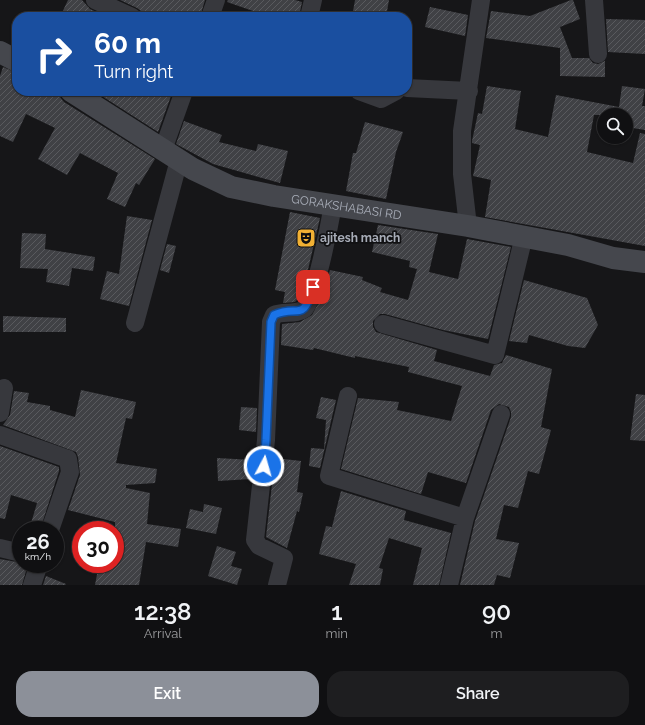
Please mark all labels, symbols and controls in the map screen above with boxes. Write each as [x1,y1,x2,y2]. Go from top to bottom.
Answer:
text: 60 m [94,27,161,60]
icon: right [28,28,80,80]
text: Turn right [94,61,173,82]
map controls [597,108,633,144]
button: search [597,108,633,144]
street label: GORAKSHABASI RD [290,192,403,223]
theatre icon: ajitesh manch [295,227,317,249]
place label: ajitesh manch [320,231,400,245]
pin [296,270,330,304]
icon: arrive [302,276,324,298]
position arrow [243,445,285,487]
speed limit sign: 30 [72,521,124,573]
text: 26 [26,530,50,554]
text: km/h [25,551,51,562]
text: 12:38 [134,597,192,626]
text: 1 [331,597,342,626]
text: 90 [482,597,511,626]
text: Arrival [144,626,182,641]
text: min [326,626,348,641]
text: m [491,626,502,641]
button: Exit [16,671,319,717]
button: Share [327,671,629,717]

